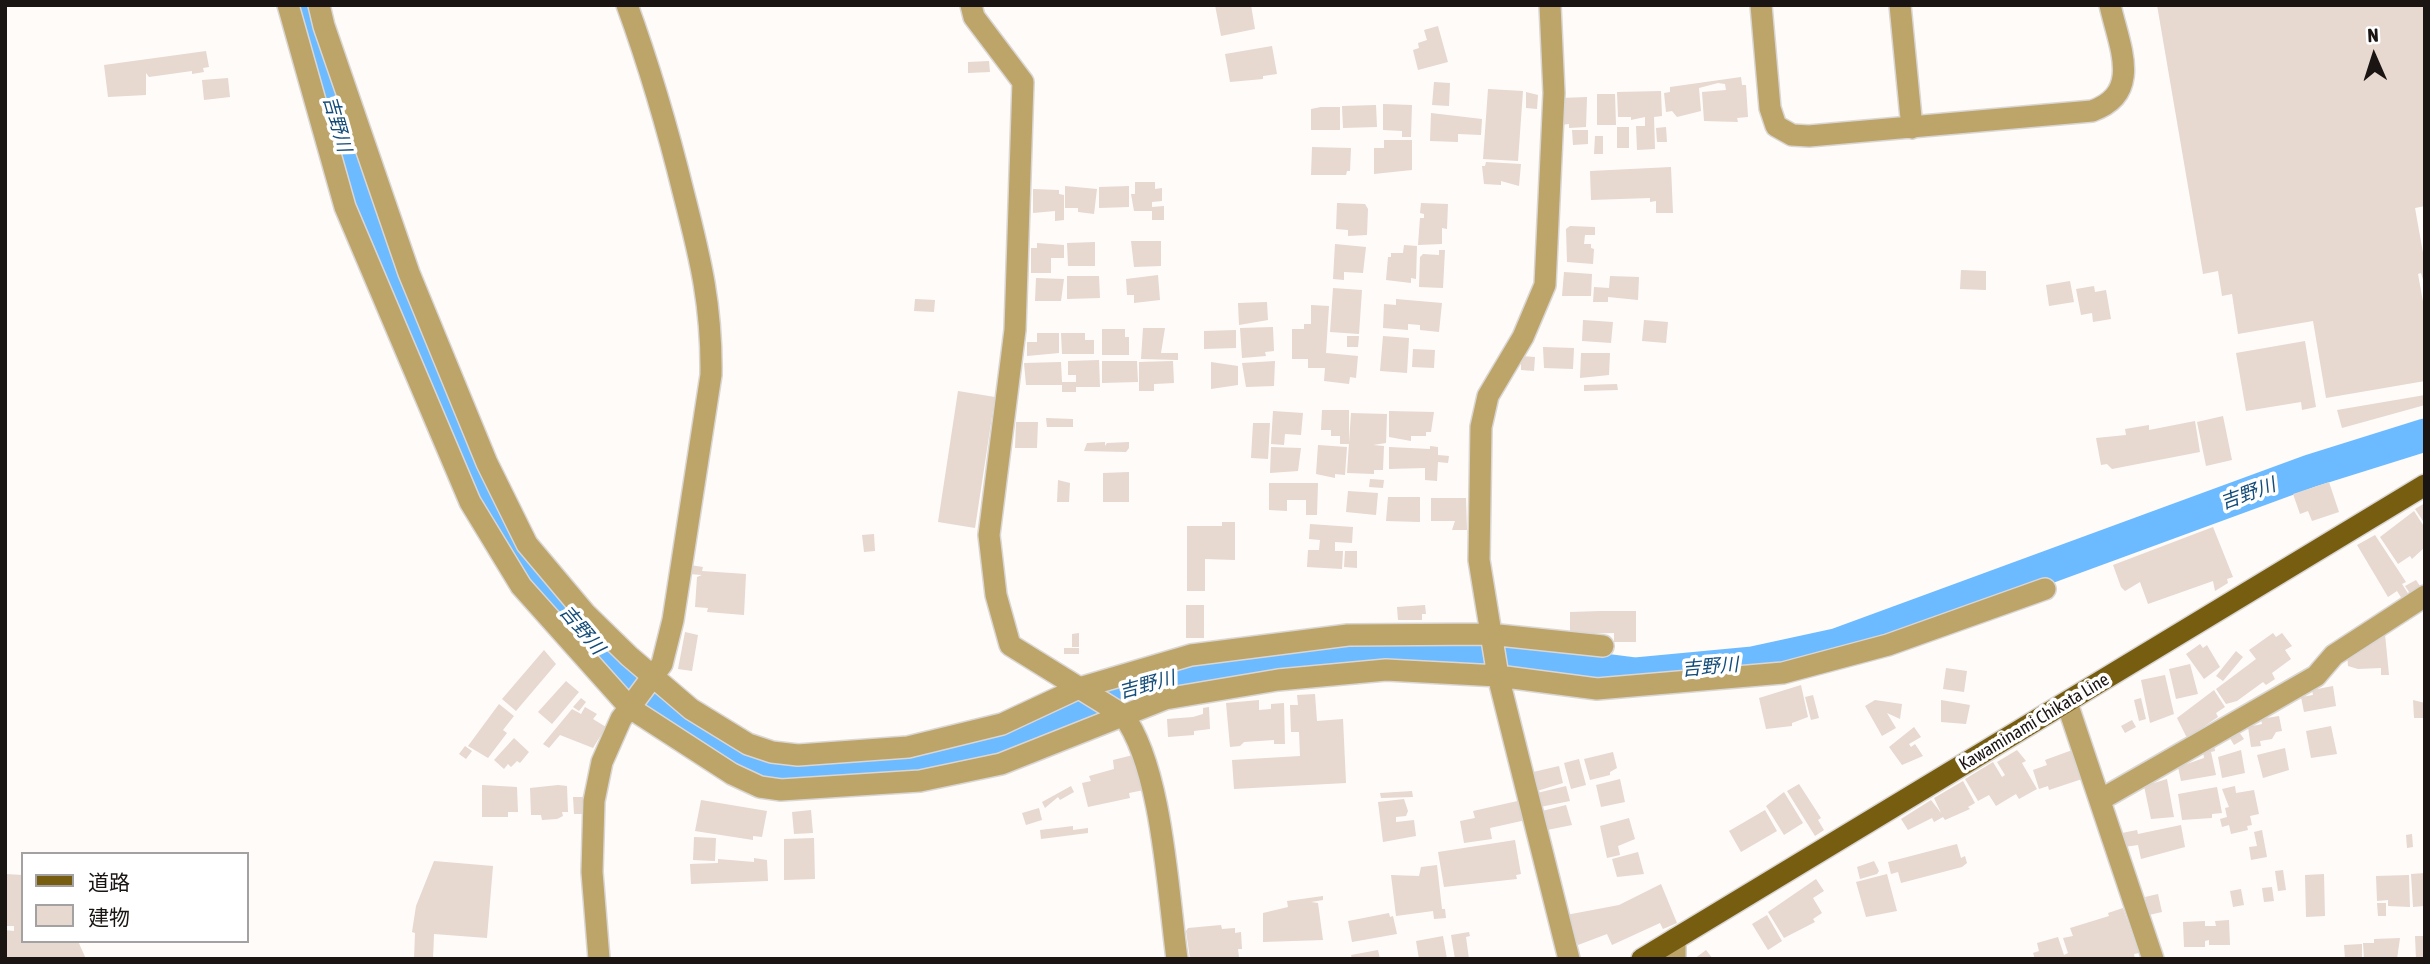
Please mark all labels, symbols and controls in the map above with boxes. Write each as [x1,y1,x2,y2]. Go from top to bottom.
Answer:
north arrow [2339,21,2409,91]
text: N [2367,24,2379,46]
water label: 吉野川 [318,93,356,155]
water label: 吉野川 [2217,474,2279,514]
water label: 吉野川 [555,601,609,659]
water label: 吉野川 [1681,653,1739,681]
water label: 吉野川 [1117,667,1177,703]
street label: Kawaminami Chikata Line [1955,669,2113,775]
legend [21,852,248,943]
text: 道路 [88,870,130,894]
text: 建物 [88,905,130,929]

